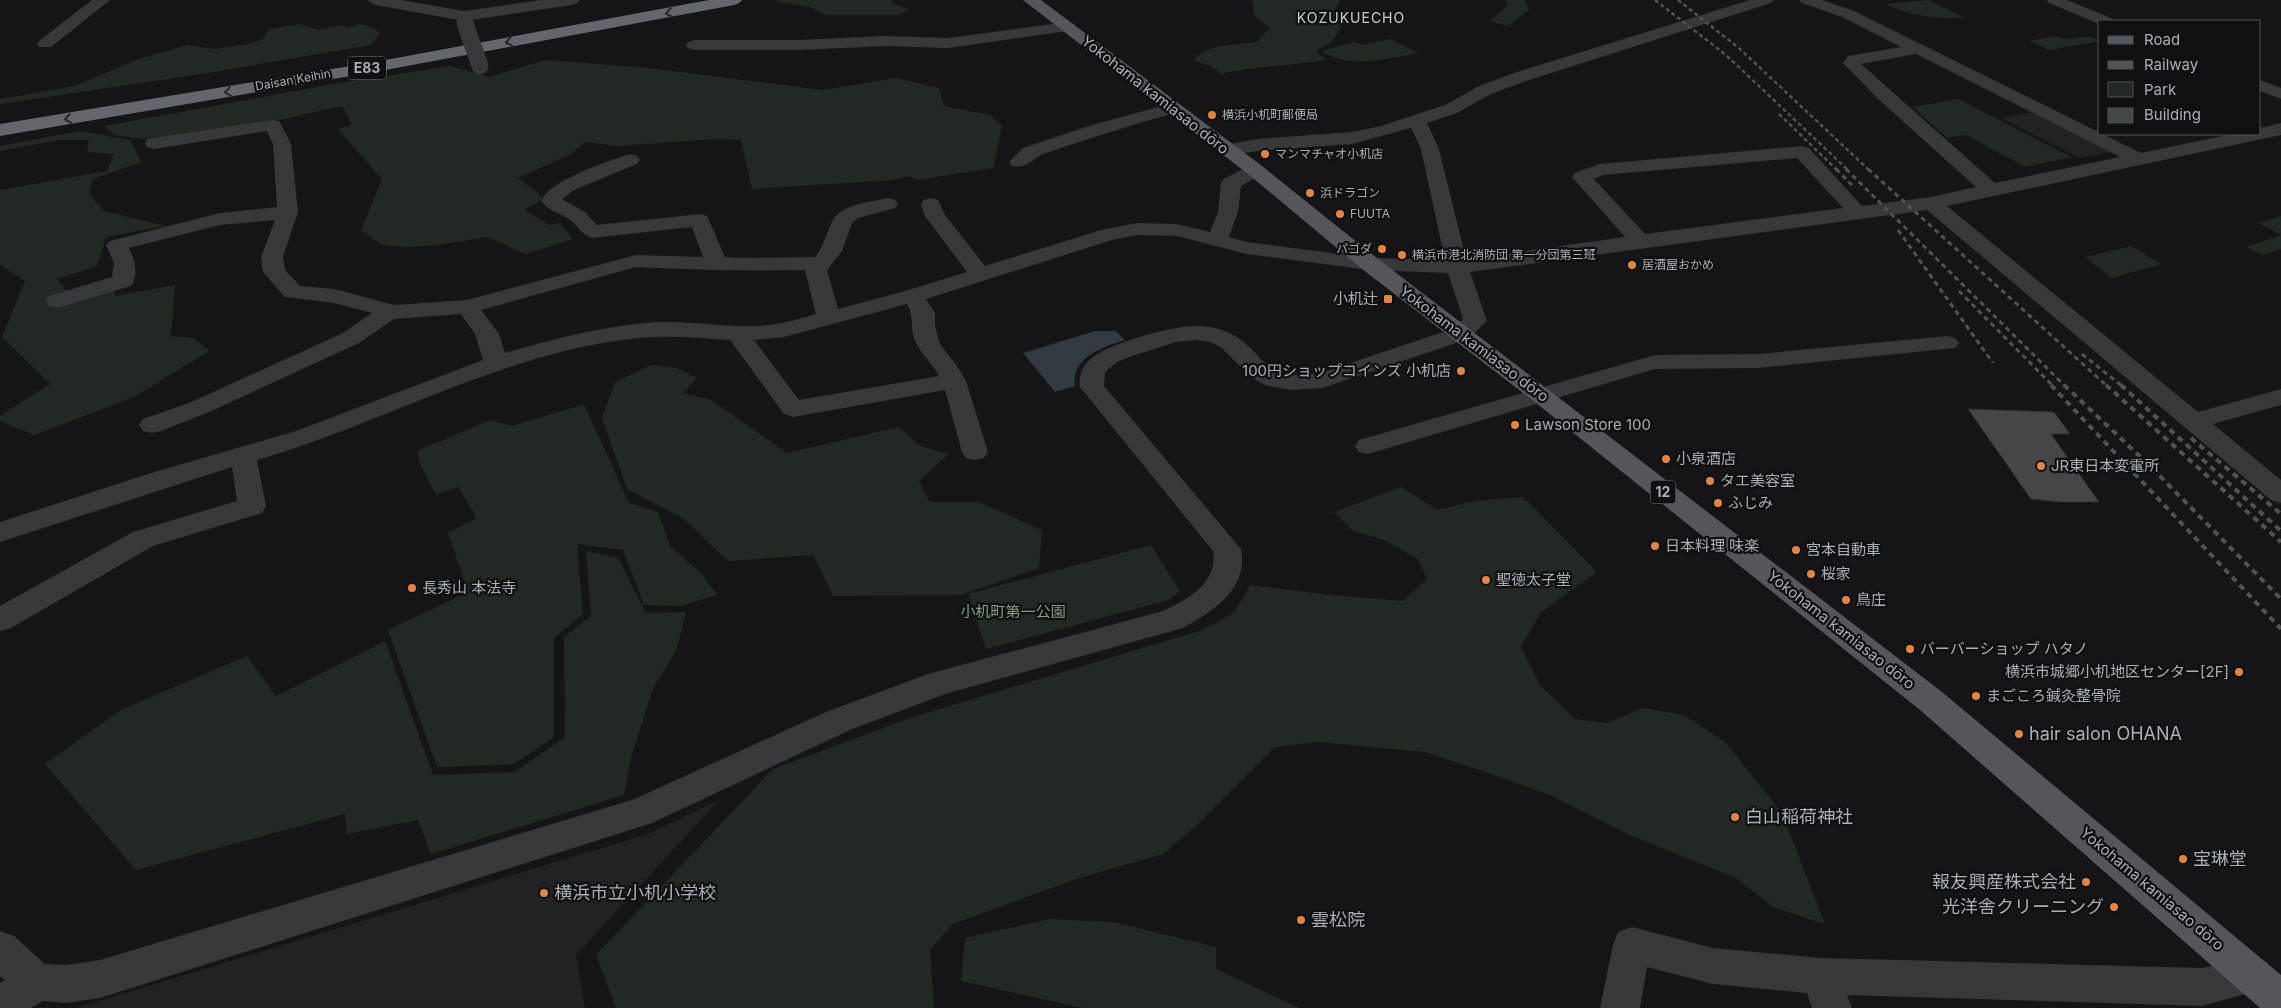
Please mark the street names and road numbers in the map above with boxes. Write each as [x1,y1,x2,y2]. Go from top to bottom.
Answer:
street label: Yokohama kamiasao dōro [1078,31,1233,158]
road number: E83 [348,56,386,80]
street label: Daisan Keihin [254,65,332,94]
street label: Yokohama kamiasao dōro [1396,281,1553,406]
road number: 12 [1650,481,1676,504]
street label: Yokohama kamiasao dōro [1764,566,1919,693]
street label: Yokohama kamiasao dōro [2077,823,2228,954]

